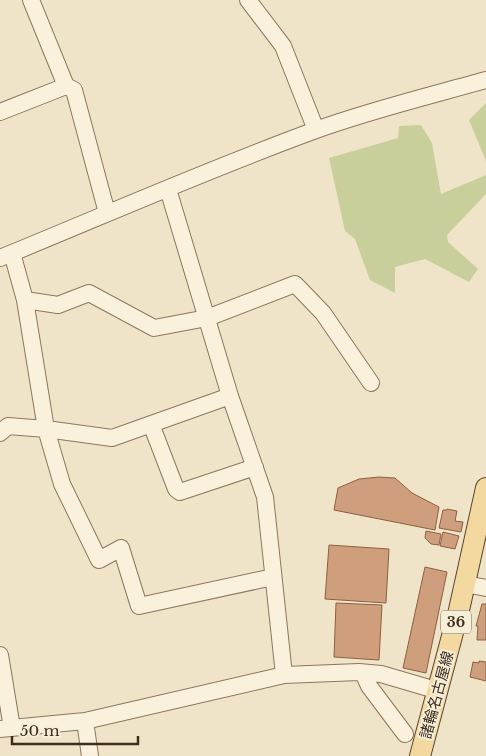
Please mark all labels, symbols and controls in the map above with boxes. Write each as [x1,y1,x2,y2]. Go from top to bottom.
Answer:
road number: 36 [441,610,471,634]
street label: 諸輪名古屋線 [416,649,457,741]
scale bar [12,714,139,746]
text: 50 m [20,721,60,740]

